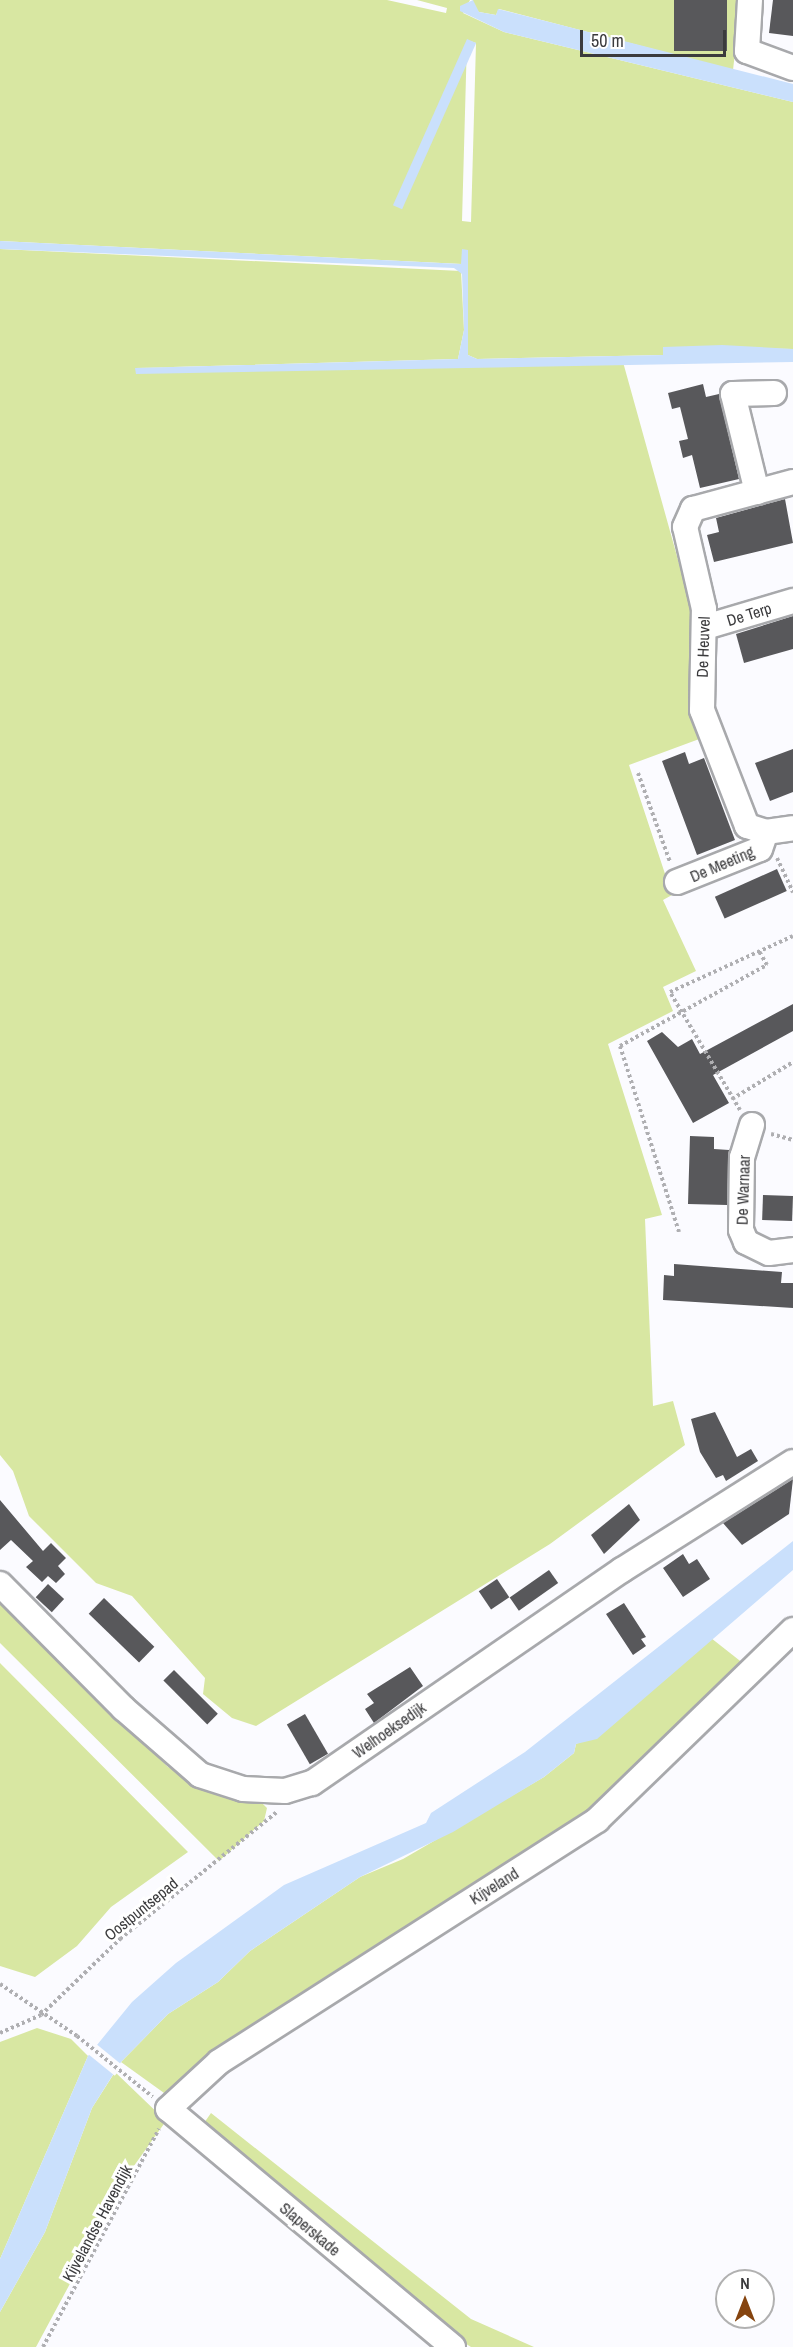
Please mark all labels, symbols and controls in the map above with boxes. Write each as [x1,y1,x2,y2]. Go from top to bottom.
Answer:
scale bar [583,18,728,56]
text: 50 m [591,28,624,53]
street label: De Terp [724,598,774,630]
street label: De Heuvel [692,616,714,678]
street label: De Meeting [687,842,757,886]
street label: De Warnaar [732,1155,754,1225]
street label: Welhoeksedijk [349,1698,429,1762]
street label: Kijveland [466,1864,522,1908]
street label: Oostpuntsepad [100,1874,182,1944]
street label: Kijvelandse Havendijk [58,2161,136,2285]
street label: Slaperskade [276,2198,344,2260]
north arrow [715,2269,775,2329]
text: N [740,2272,750,2294]

